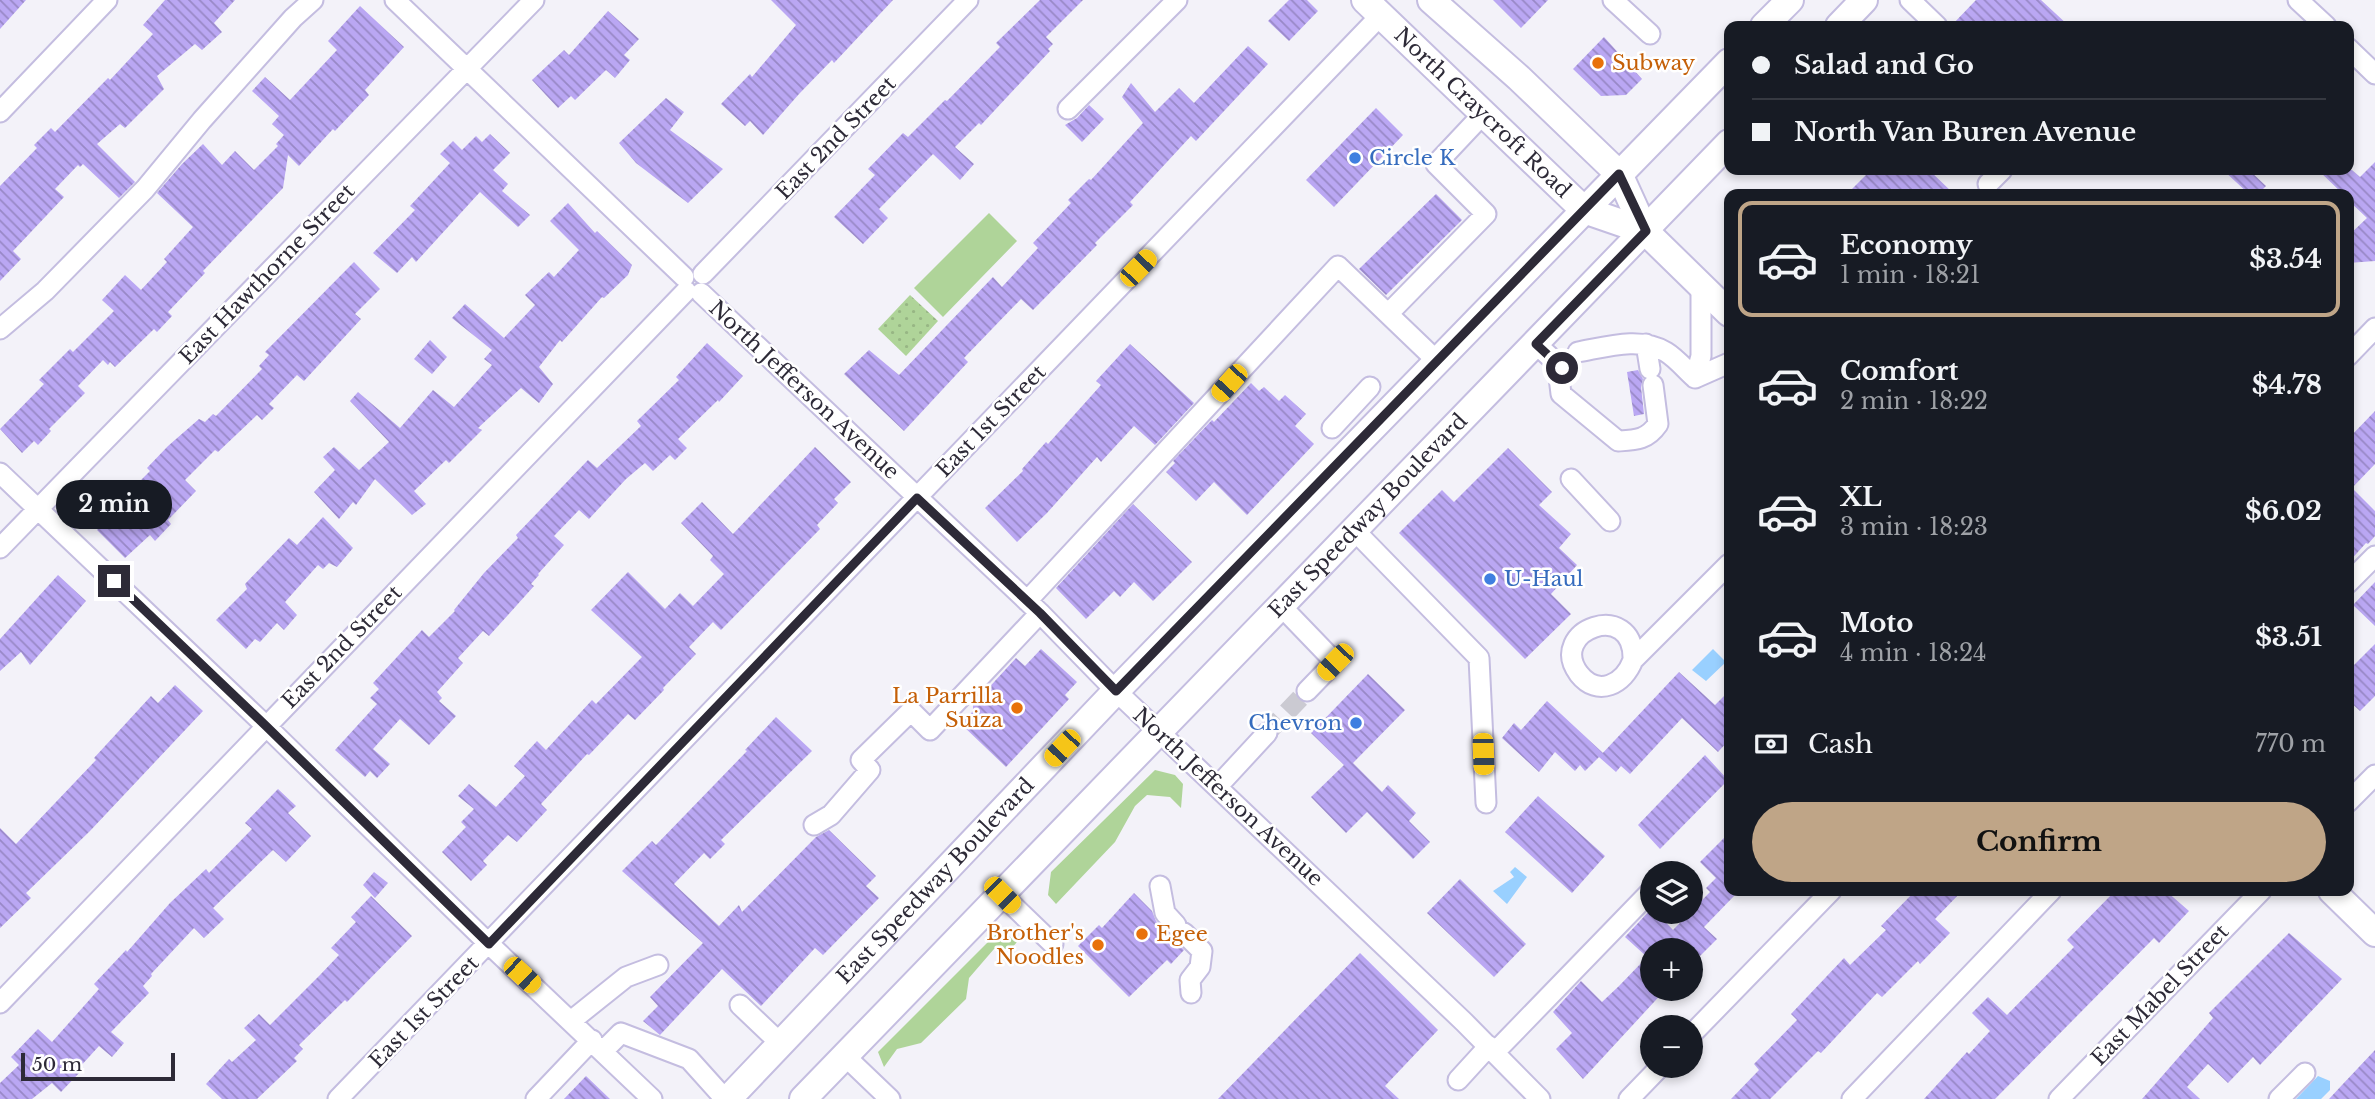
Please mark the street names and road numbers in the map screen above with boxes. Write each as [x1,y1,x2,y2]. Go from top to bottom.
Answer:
street label: North Craycroft Road [1389,22,1576,203]
street label: East 2nd Street [771,71,901,205]
street label: East Hawthorne Street [174,178,360,370]
street label: North Jefferson Avenue [704,295,904,485]
street label: East 1st Street [931,359,1051,483]
street label: East Speedway Boulevard [1263,408,1473,623]
street label: East 2nd Street [277,580,407,714]
street label: North Jefferson Avenue [1128,702,1328,892]
street label: East Speedway Boulevard [831,772,1040,989]
street label: East Mabel Street [2086,919,2234,1071]
street label: East 1st Street [364,950,484,1074]

